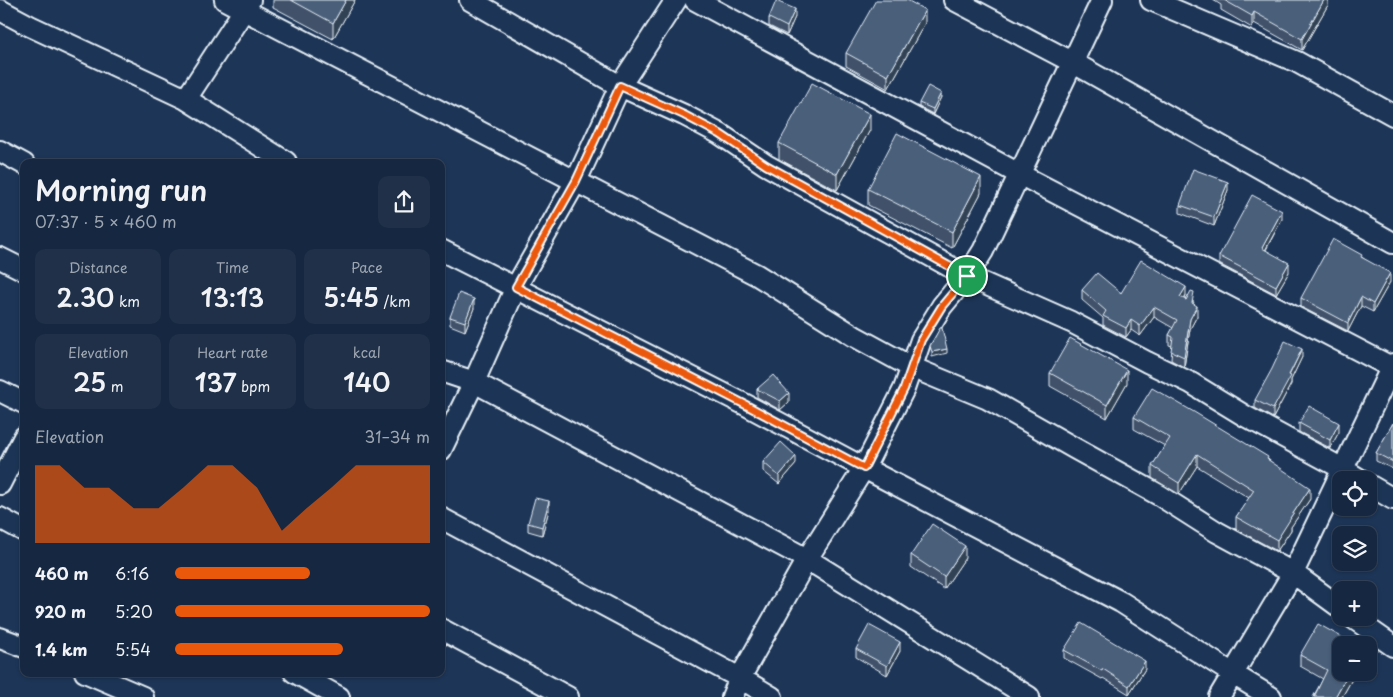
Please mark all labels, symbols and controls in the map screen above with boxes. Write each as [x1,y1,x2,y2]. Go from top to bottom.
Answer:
text: Morning run [35,168,207,211]
button: share [378,176,430,228]
text: 07:37 · 5 × 460 m [35,209,177,233]
pin [946,255,988,297]
text: Distance [69,257,128,278]
text: Time [216,257,249,278]
text: Pace [351,257,383,278]
icon: arrive [953,262,981,290]
text: 2.30 [56,278,114,316]
text: 13:13 [201,278,264,316]
text: 5:45 [323,278,379,316]
text: km [114,291,140,312]
text: /km [379,291,410,312]
text: Elevation [68,342,128,363]
text: Heart rate [197,342,268,363]
text: kcal [353,342,381,363]
text: 25 [73,363,106,401]
text: 137 [195,363,237,401]
text: 140 [343,363,390,401]
text: m [106,376,123,397]
text: bpm [237,376,270,397]
text: Elevation [35,424,104,448]
text: 31–34 m [365,424,430,448]
map controls [1332,471,1377,681]
button: locate [1332,471,1377,516]
button: layers [1332,526,1377,571]
text: 460 m [35,561,88,585]
text: 6:16 [115,561,149,585]
button: + [1332,581,1377,626]
text: 920 m [35,599,86,623]
text: 5:20 [115,599,153,623]
button: − [1332,636,1377,681]
text: 1.4 km [35,637,87,661]
text: 5:54 [115,637,151,661]

